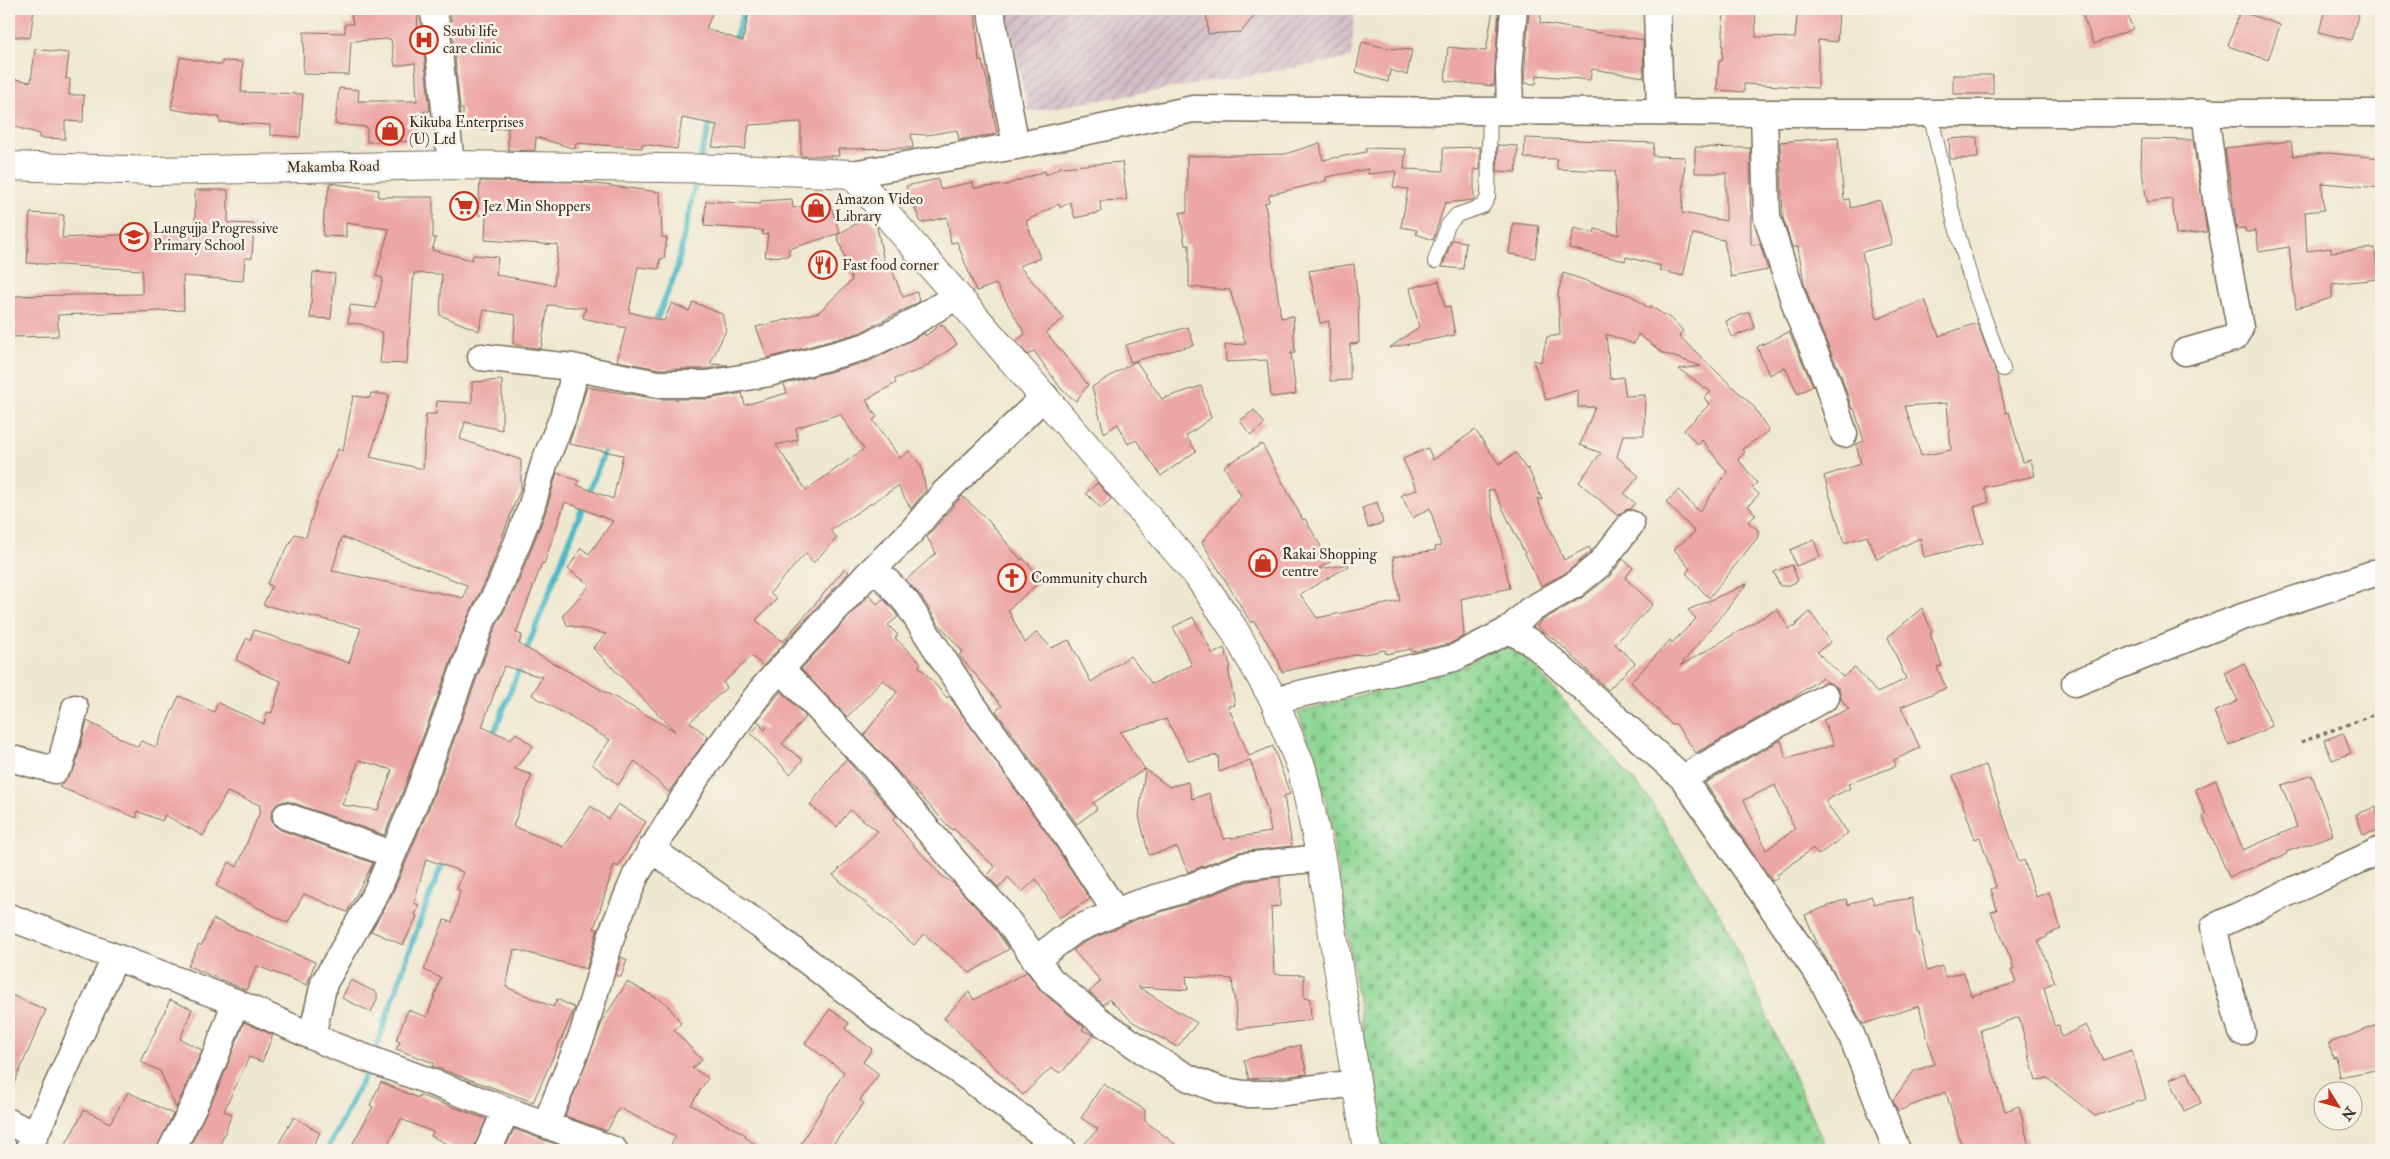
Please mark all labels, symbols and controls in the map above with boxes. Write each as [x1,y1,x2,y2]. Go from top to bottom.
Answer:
place label: Ssubi life care clinic [443,22,502,58]
hospital icon: Ssubi life care clinic [409,25,439,55]
place label: Kikuba Enterprises (U) Ltd [409,113,524,149]
shop icon: Kikuba Enterprises (U) Ltd [375,116,405,146]
street label: Makamba Road [286,157,380,177]
place label: Amazon Video Library [834,190,923,226]
supermarket icon: Jez Min Shoppers [449,191,479,221]
shop icon: Amazon Video Library [801,193,831,223]
place label: Jez Min Shoppers [482,197,590,217]
place label: Lungujja Progressive Primary School [153,219,278,255]
school or university icon: Lungujja Progressive Primary School [119,222,149,252]
restaurant icon: Fast food corner [808,250,838,280]
place label: Fast food corner [842,256,939,275]
place label: Rakai Shopping centre [1282,545,1378,581]
shop icon: Rakai Shopping centre [1248,548,1278,578]
church icon: Community church [997,563,1027,593]
place label: Community church [1031,569,1148,588]
north arrow [2312,1082,2362,1132]
text: N [2337,1103,2359,1124]

